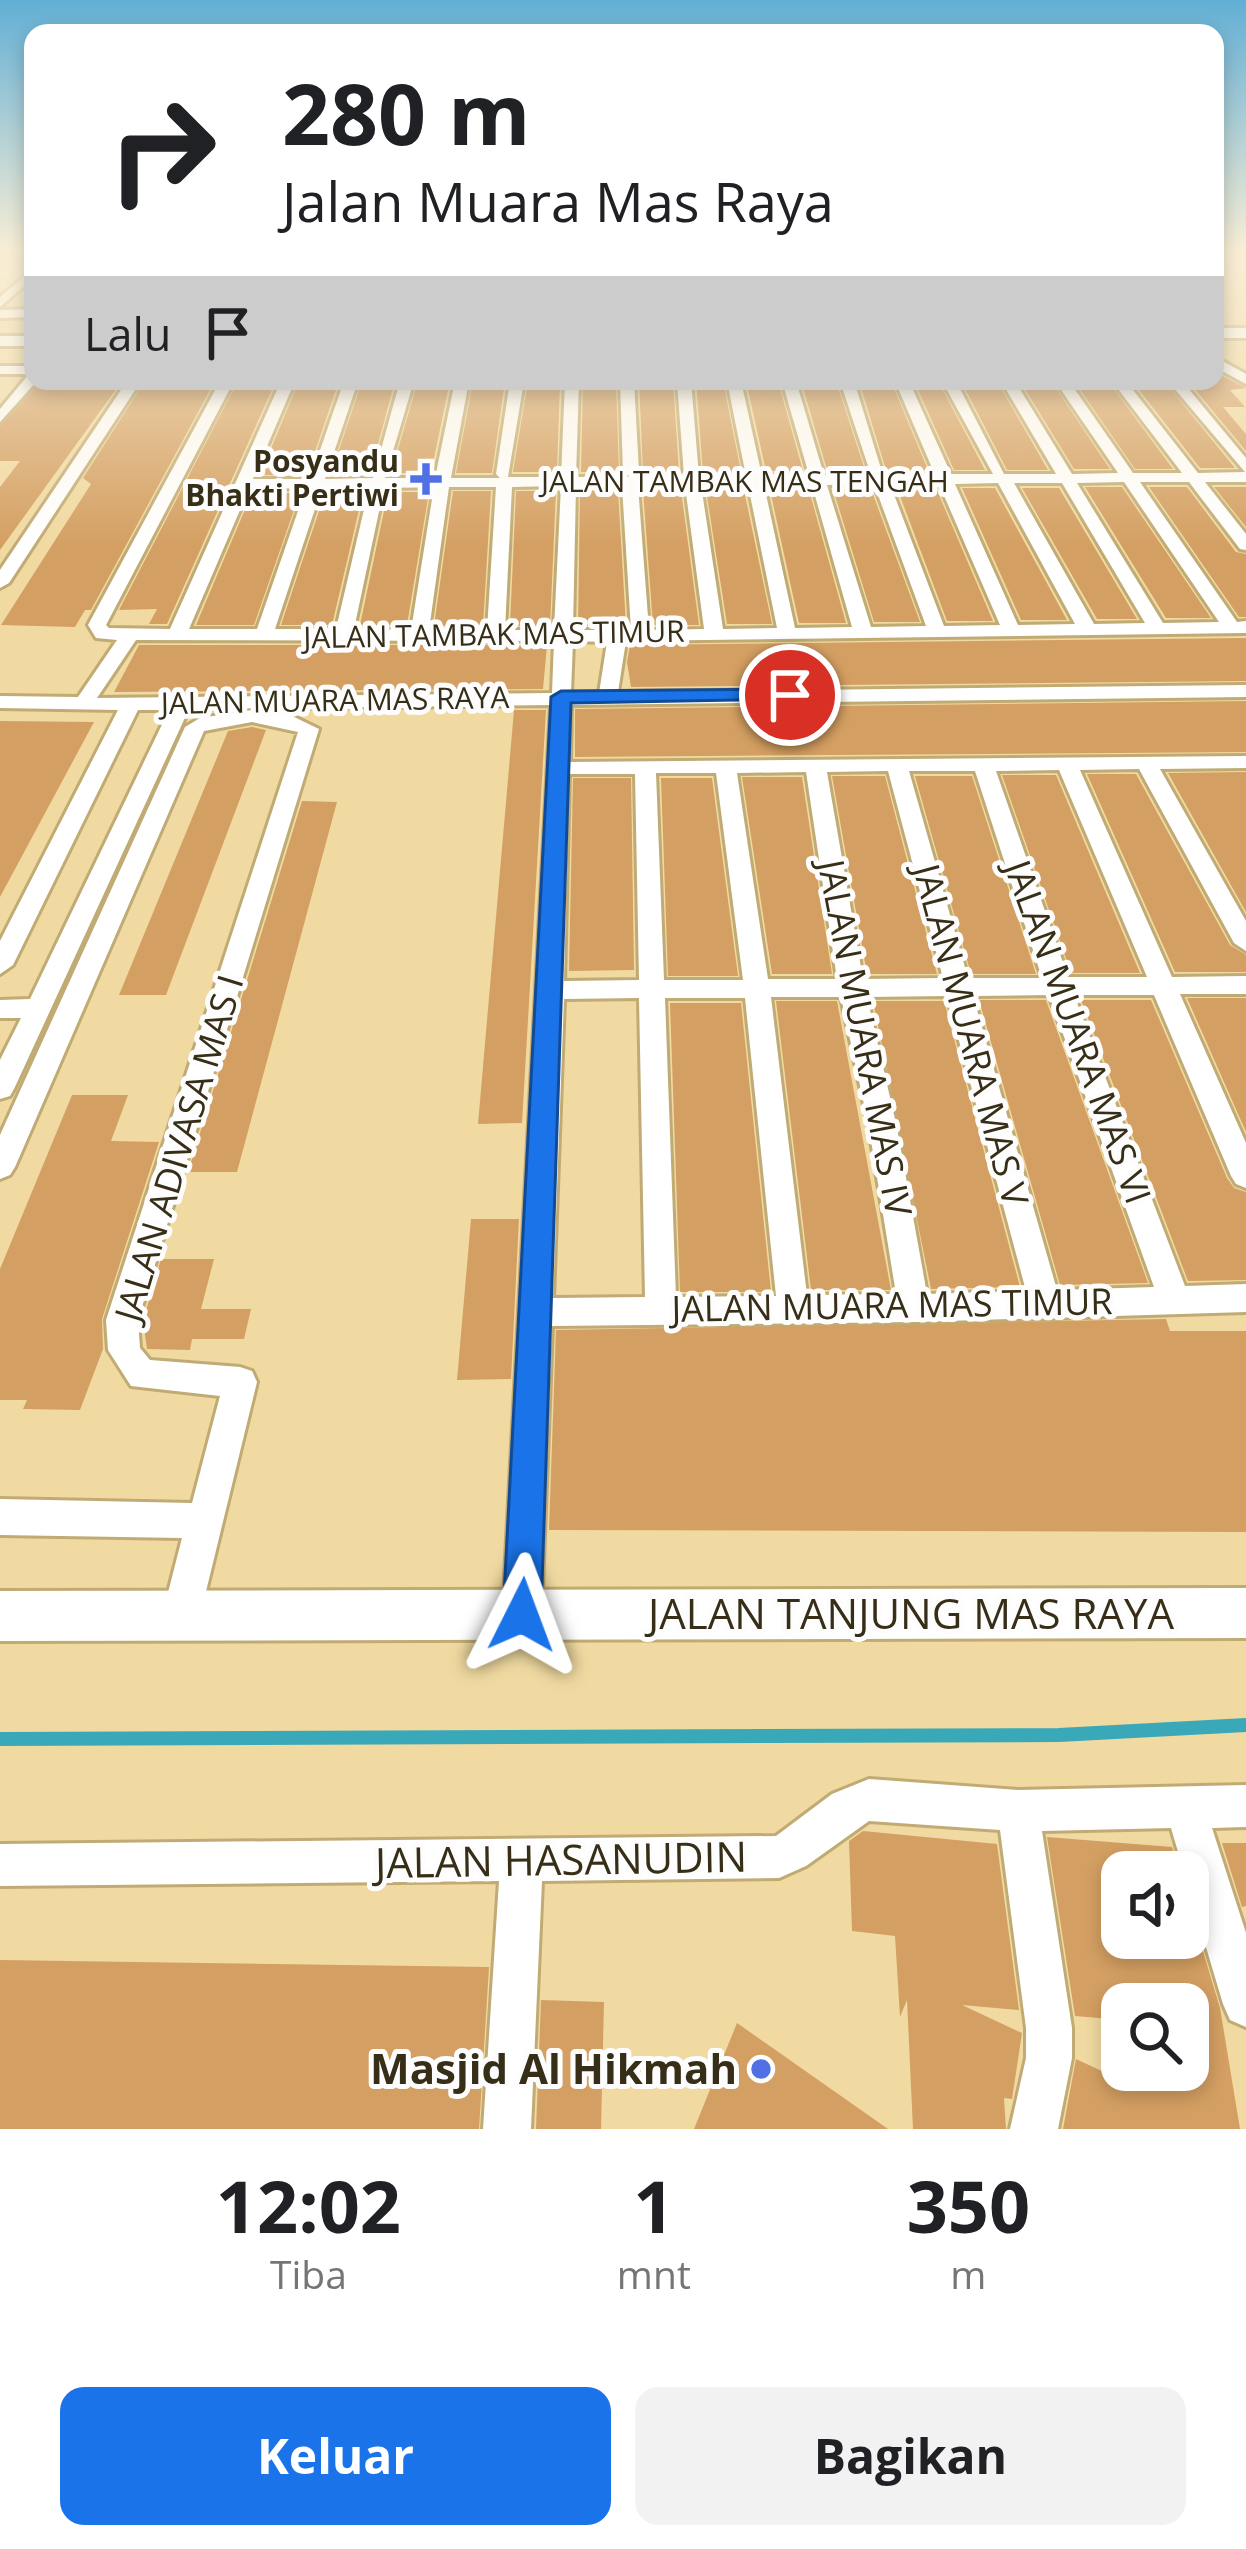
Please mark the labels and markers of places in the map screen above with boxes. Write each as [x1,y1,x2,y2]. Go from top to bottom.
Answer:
place label: Posyandu Bhakti Pertiwi [185,440,399,515]
marker: Posyandu Bhakti Pertiwi [410,463,442,495]
pin [739,644,841,746]
place label: Masjid Al Hikmah [370,2039,737,2096]
marker: Masjid Al Hikmah [748,2056,774,2082]

